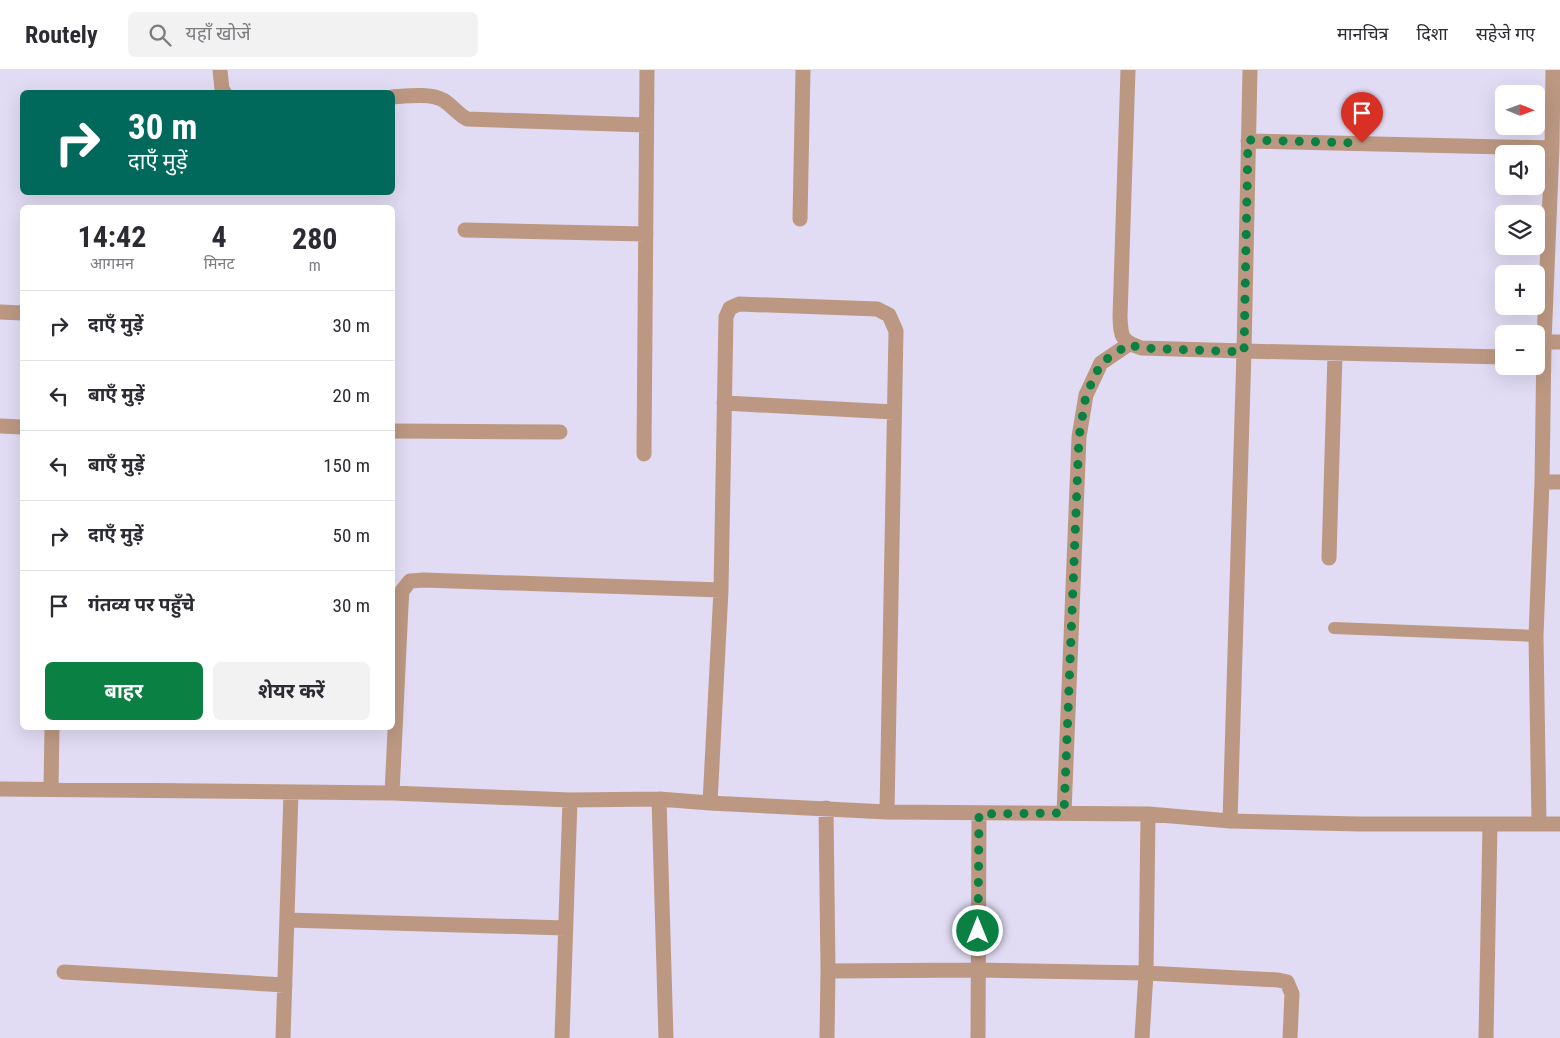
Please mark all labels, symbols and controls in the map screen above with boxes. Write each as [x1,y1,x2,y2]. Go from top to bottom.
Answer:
search box [128,12,478,57]
text: Routely [25,21,98,49]
icon: search [146,21,174,49]
text: यहाँ खोजें [186,22,251,45]
text: मानचित्र [1337,23,1389,44]
text: दिशा [1417,23,1448,44]
text: सहेजे गए [1476,23,1535,44]
north arrow [1495,85,1545,135]
map controls [1495,85,1545,375]
pin [1341,92,1383,143]
icon: arrive [1348,99,1376,127]
text: 30 m [128,107,197,148]
icon: right [45,110,110,175]
button: sound [1495,145,1545,195]
text: दाएँ मुड़ें [128,149,188,174]
button: layers [1495,205,1545,255]
text: 14:42 [78,219,146,254]
text: 4 [212,219,227,254]
text: 280 [292,221,338,256]
text: आगमन [90,254,134,273]
text: मिनट [204,254,235,273]
text: m [309,256,321,275]
button: + [1495,265,1545,315]
icon: right [45,312,73,340]
text: दाएँ मुड़ें [88,313,143,336]
text: 30 m [333,314,370,337]
button: − [1495,325,1545,375]
icon: left [45,382,73,410]
text: बाएँ मुड़ें [88,383,144,406]
text: 20 m [333,384,370,407]
icon: left [45,452,73,480]
text: बाएँ मुड़ें [88,453,144,476]
text: 150 m [323,454,370,477]
icon: right [45,522,73,550]
text: दाएँ मुड़ें [88,523,143,546]
text: 50 m [333,524,370,547]
icon: arrive [45,592,73,620]
text: गंतव्य पर पहुँचे [88,593,194,616]
text: 30 m [333,594,370,617]
button: बाहर [45,662,203,720]
button: शेयर करें [213,662,370,720]
position arrow [951,904,1003,956]

